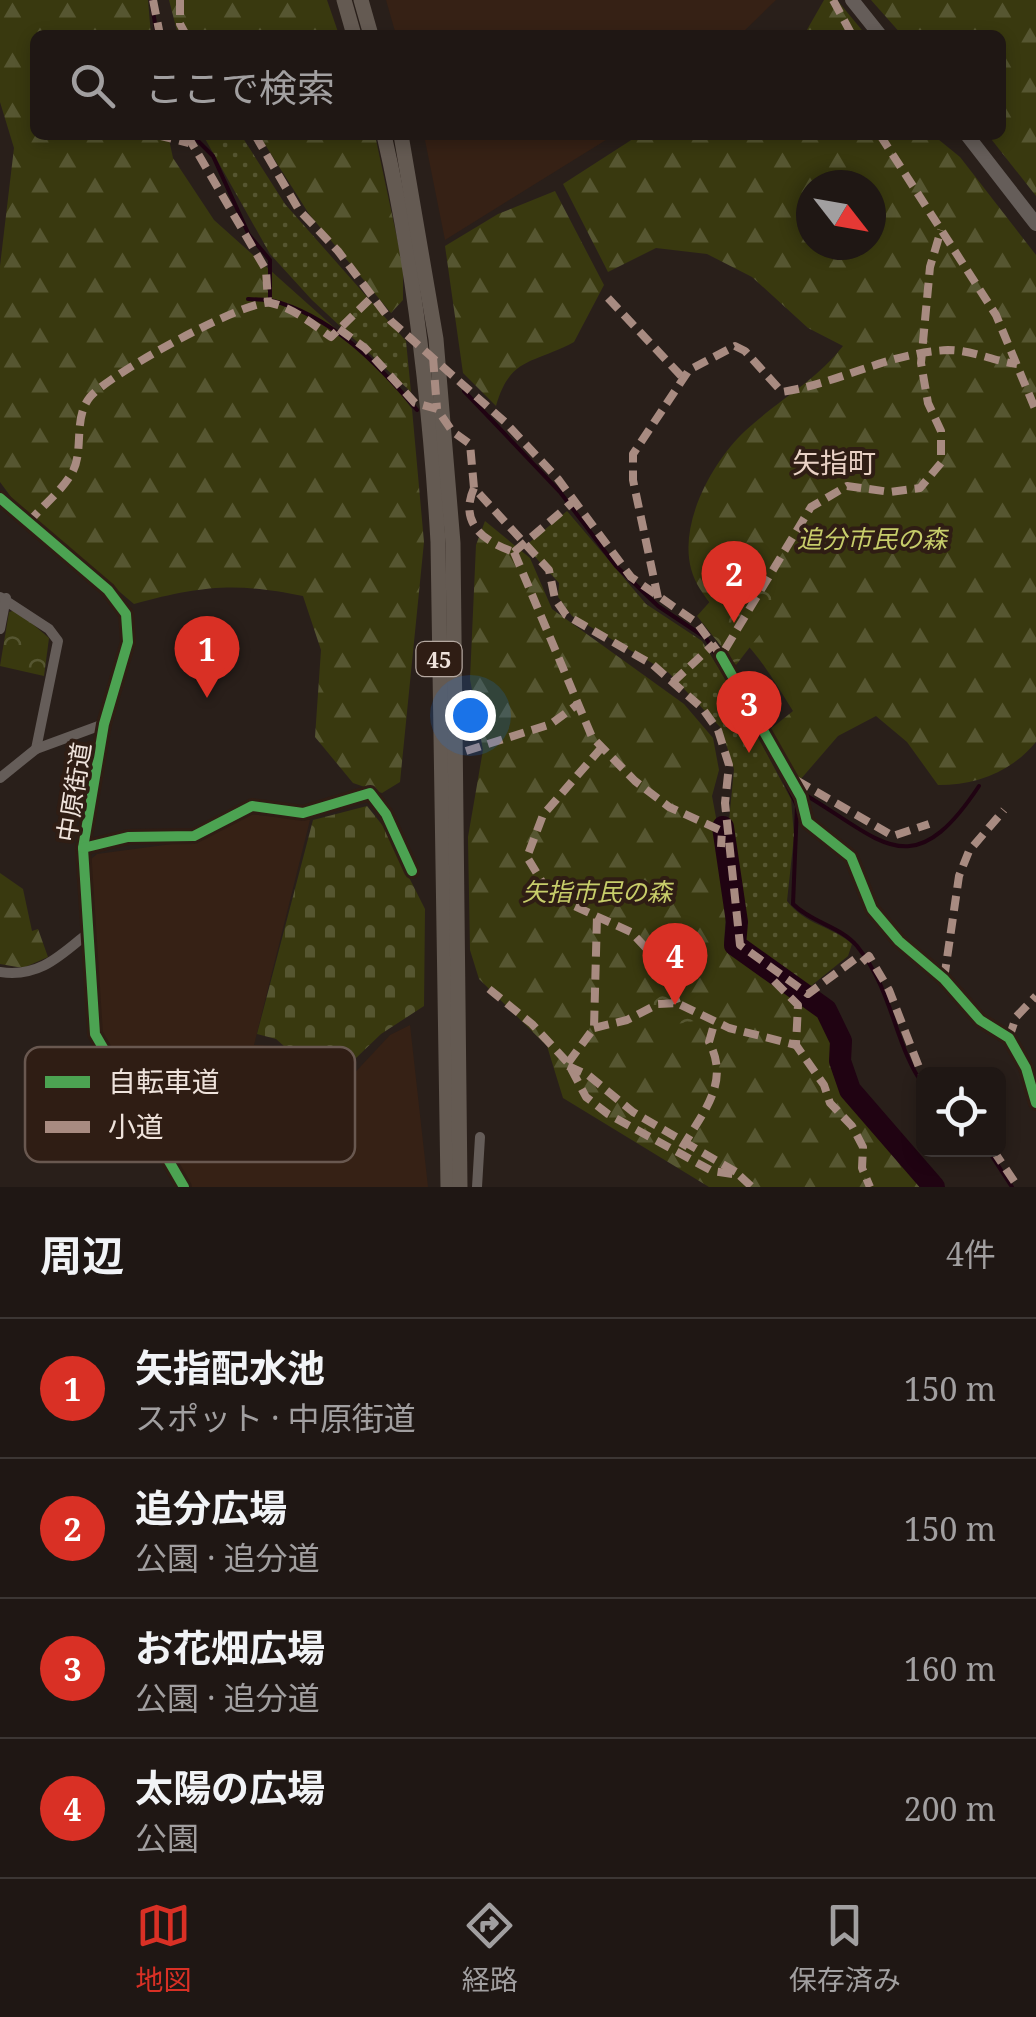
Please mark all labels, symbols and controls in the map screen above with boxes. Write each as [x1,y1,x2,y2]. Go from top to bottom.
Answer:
search box [30,30,1006,140]
icon: search [65,58,120,113]
text: ここで検索 [145,61,335,113]
north arrow [796,170,886,260]
district label: 矢指町 [792,443,876,481]
park label: 追分市民の森 [797,521,949,555]
pin: 2 [702,540,766,623]
pin: 1 [174,616,240,698]
road number: 45 [416,642,462,676]
pin: 3 [716,670,782,753]
your location [445,690,496,741]
street label: 中原街道 [48,740,98,844]
park label: 矢指市民の森 [522,874,674,908]
pin: 4 [642,922,708,1005]
legend [25,1047,355,1162]
text: 自転車道 [108,1062,220,1100]
map controls [916,1067,1006,1157]
button: locate [916,1067,1006,1157]
text: 小道 [108,1107,164,1145]
text: 周辺 [40,1226,124,1283]
text: 4件 [946,1232,996,1275]
text: 矢指配水池 [135,1341,325,1393]
text: 1 [63,1367,82,1410]
text: 150 m [904,1367,996,1410]
text: スポット · 中原街道 [135,1396,416,1439]
text: 追分広場 [135,1481,287,1533]
text: 2 [63,1507,82,1550]
text: 150 m [904,1507,996,1550]
text: 公園 · 追分道 [135,1536,320,1579]
text: お花畑広場 [135,1621,325,1673]
text: 3 [63,1647,82,1690]
text: 160 m [904,1647,996,1690]
text: 公園 · 追分道 [135,1676,320,1719]
text: 太陽の広場 [135,1761,325,1813]
text: 4 [63,1787,82,1830]
text: 200 m [904,1787,996,1830]
text: 公園 [135,1816,199,1859]
tab: 地図 [135,1898,191,1998]
tab: 経路 [462,1898,518,1998]
tab: 保存済み [789,1898,901,1998]

